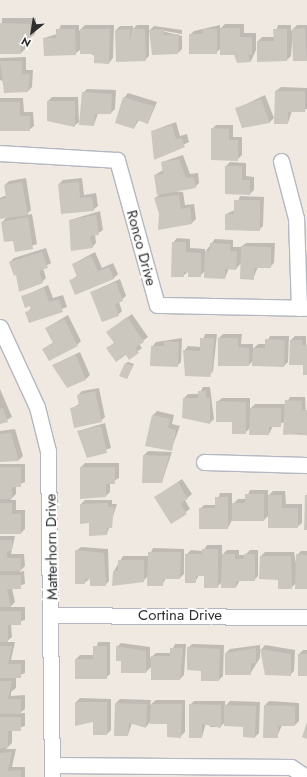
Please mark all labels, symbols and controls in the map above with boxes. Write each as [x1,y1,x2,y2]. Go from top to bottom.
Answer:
north arrow [12,12,52,52]
text: N [18,33,34,52]
street label: Ronco Drive [122,208,160,288]
street label: Matterhorn Drive [42,494,62,600]
street label: Cortina Drive [138,607,222,625]

